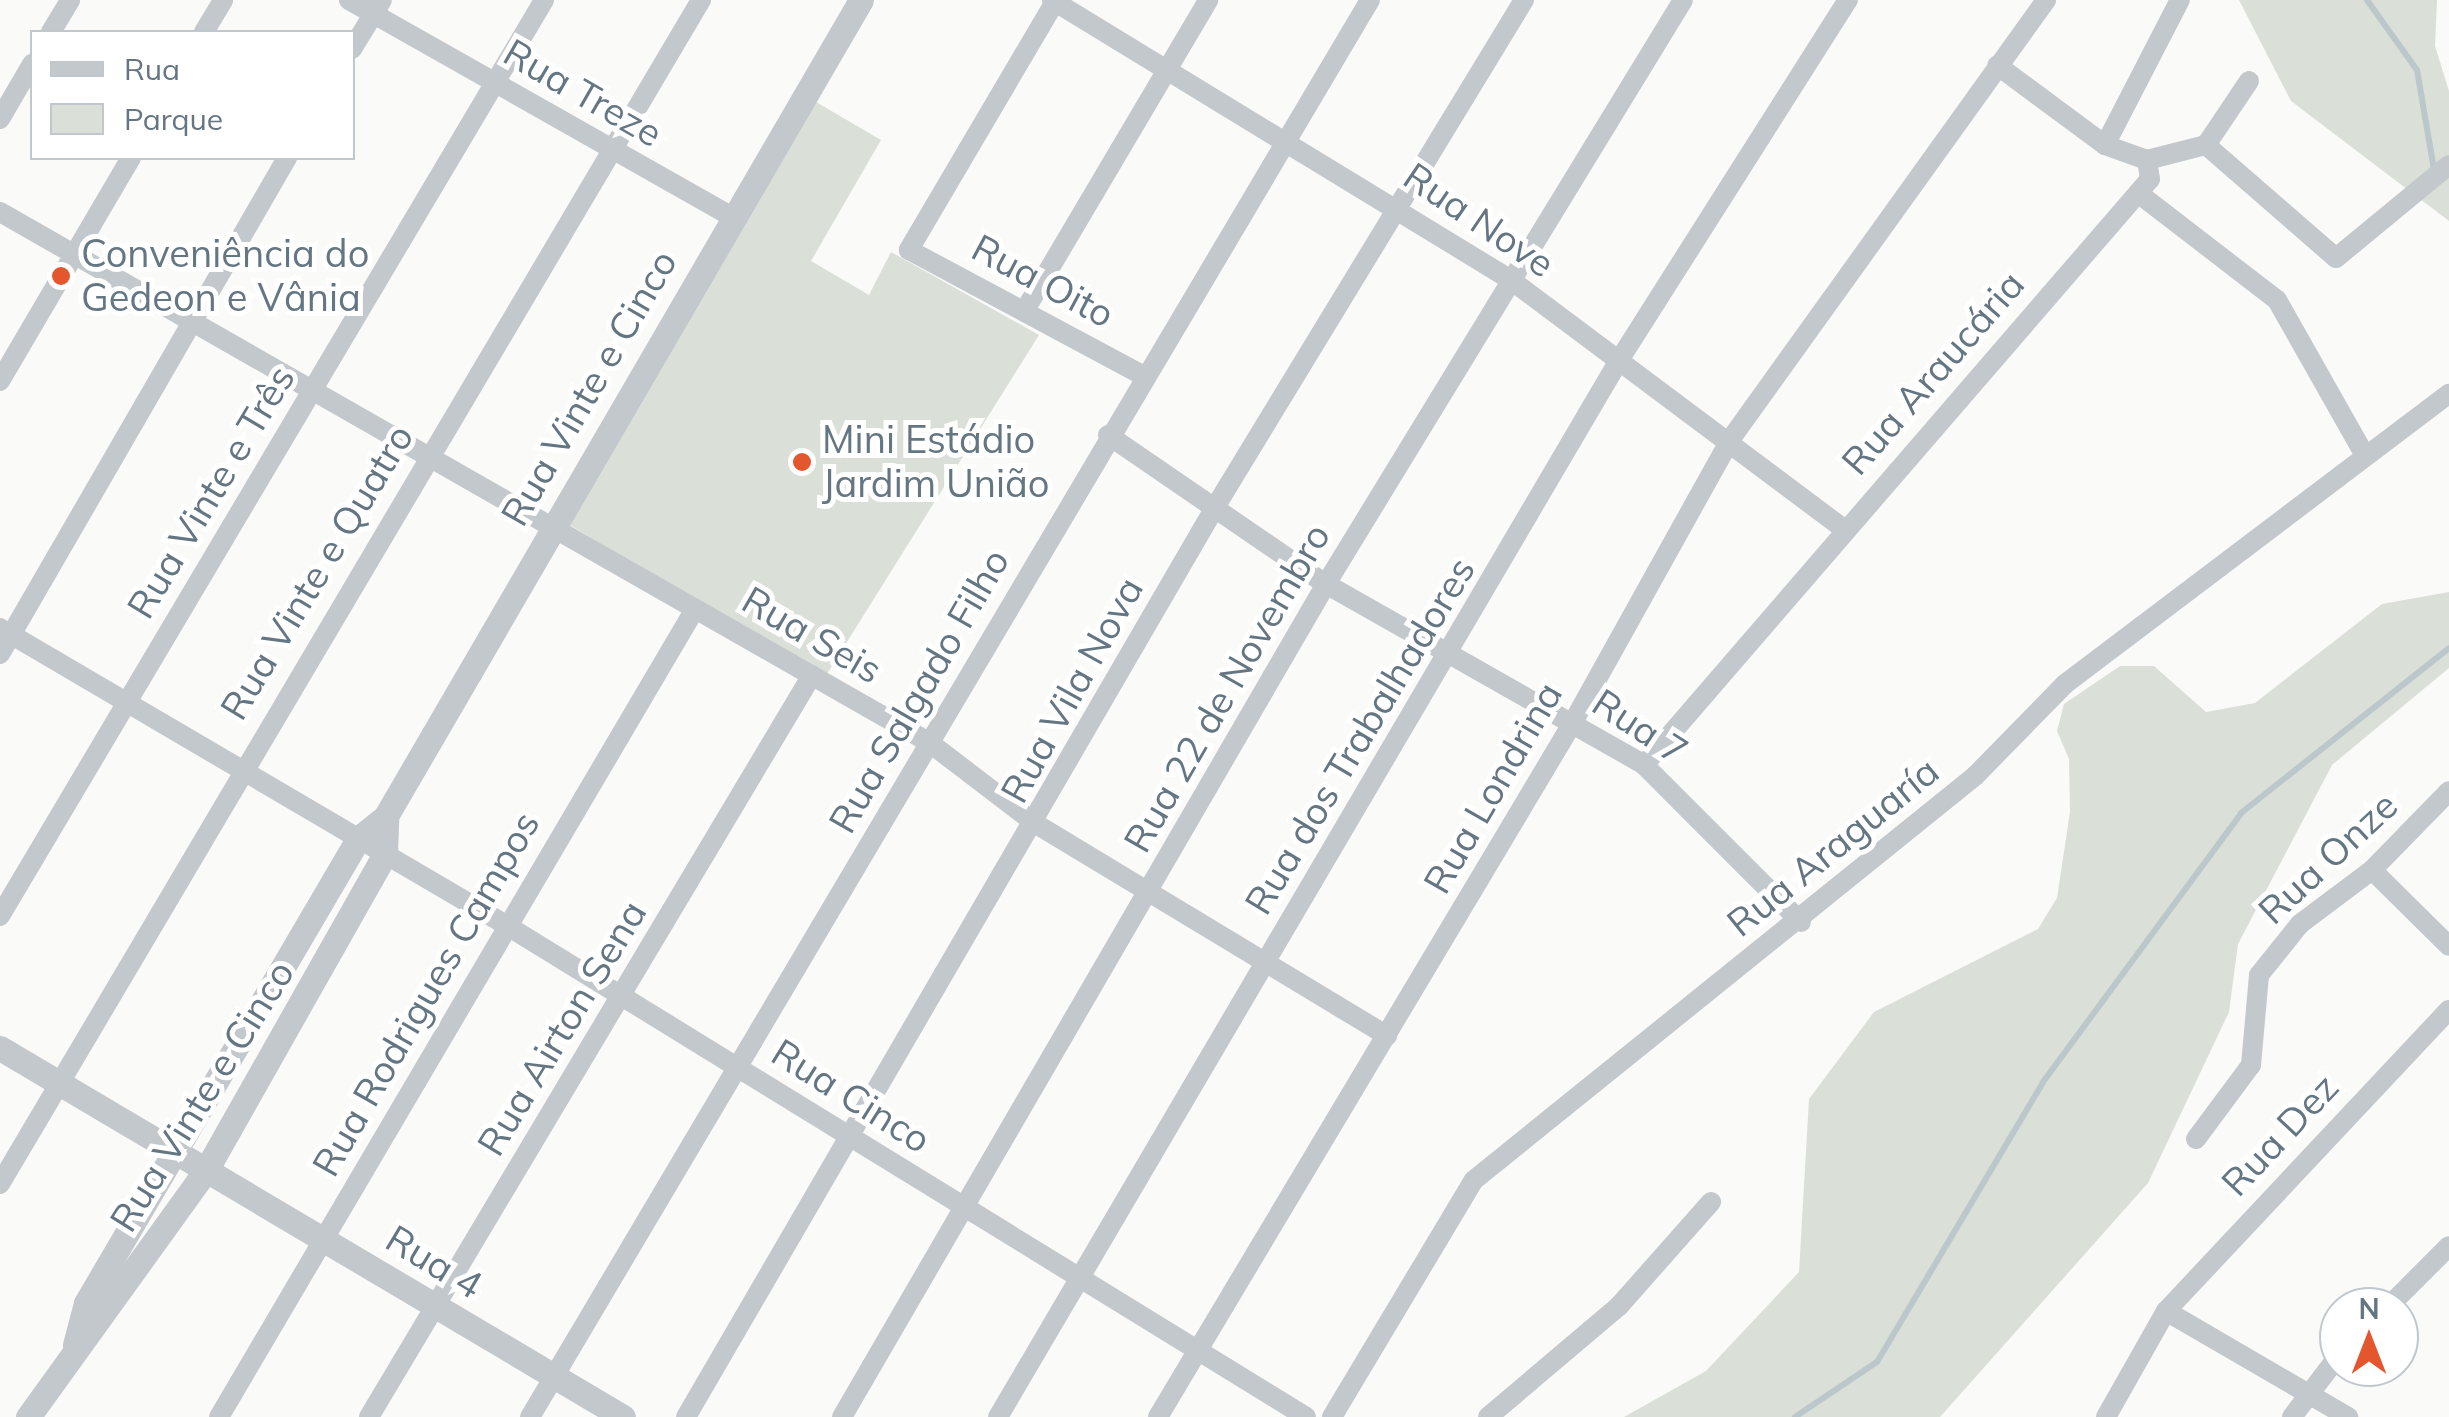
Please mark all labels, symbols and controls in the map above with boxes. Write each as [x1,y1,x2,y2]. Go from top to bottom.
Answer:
street label: Rua Treze [496,29,670,157]
legend [30,30,355,160]
text: Rua [124,50,180,88]
text: Parque [124,100,223,138]
street label: Rua Nove [1395,153,1563,287]
street label: Rua Oito [964,225,1122,337]
place label: Conveniência do Gedeon e Vânia [81,231,369,320]
street label: Rua Vinte e Cinco [492,242,686,534]
street label: Rua Araucária [1832,262,2034,484]
marker: Conveniência do Gedeon e Vânia [50,265,72,287]
street label: Rua Vinte e Três [118,358,304,626]
street label: Rua Vinte e Quatro [211,416,423,728]
place label: Mini Estádio Jardim União [822,417,1050,506]
marker: Mini Estádio Jardim União [791,451,813,473]
street label: Rua 22 de Novembro [1114,516,1340,860]
street label: Rua Salgado Filho [819,541,1019,841]
street label: Rua dos Trabalhadores [1235,549,1485,923]
street label: Rua Vila Nova [991,569,1153,811]
street label: Rua Seis [734,577,890,693]
street label: Rua Londrina [1414,674,1572,902]
street label: Rua 7 [1584,680,1696,774]
street label: Rua Araguaría [1718,748,1948,946]
street label: Rua Onze [2249,782,2407,934]
street label: Rua Rodrigues Campos [303,804,549,1184]
street label: Rua Airton Sena [468,892,656,1164]
street label: Rua Vinte e Cinco [100,952,304,1240]
street label: Rua Cinco [763,1029,939,1163]
street label: Rua Dez [2212,1065,2348,1205]
street label: Rua 4 [378,1216,490,1308]
north arrow [2319,1287,2419,1387]
text: N [2358,1291,2380,1326]

